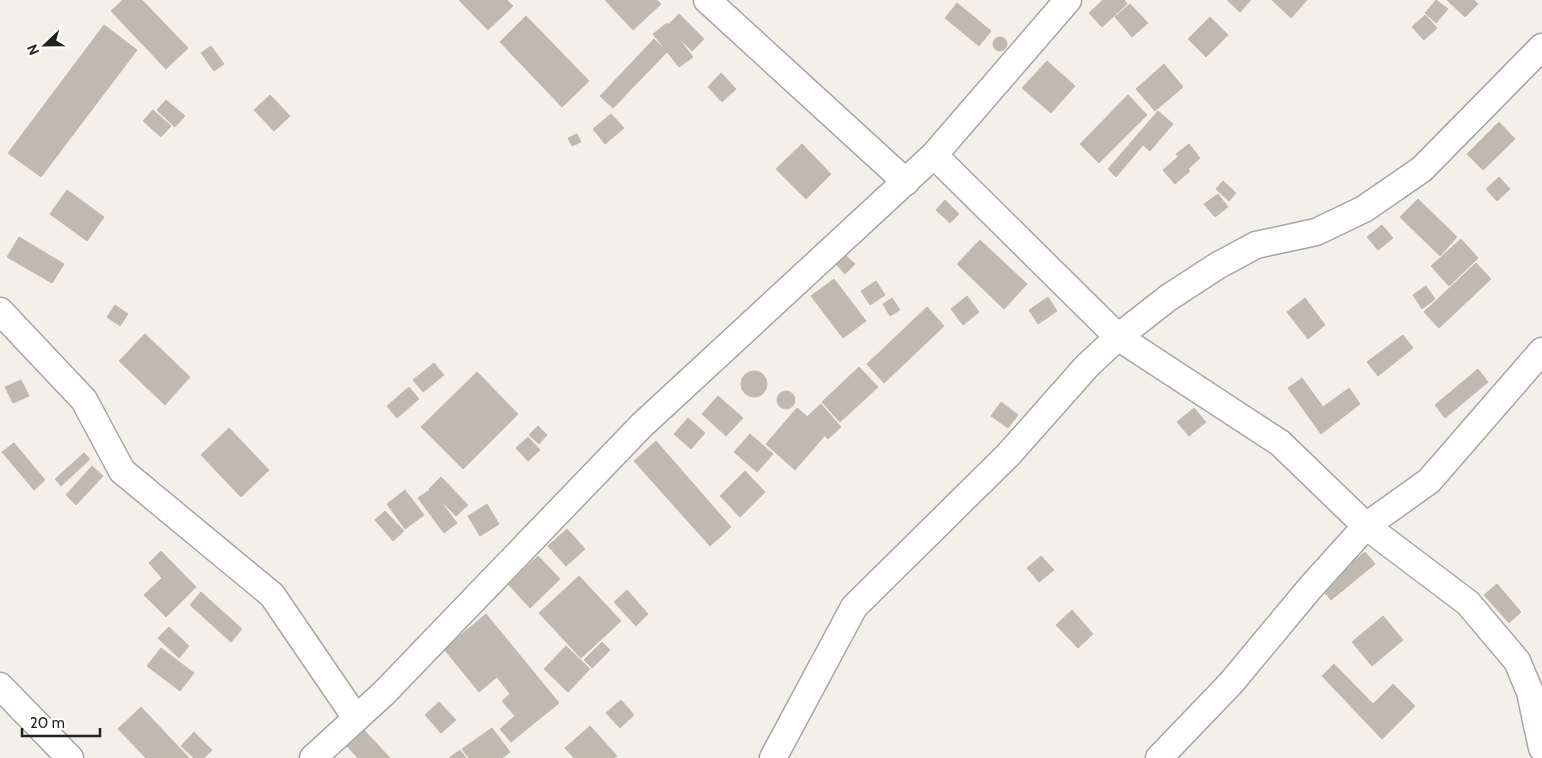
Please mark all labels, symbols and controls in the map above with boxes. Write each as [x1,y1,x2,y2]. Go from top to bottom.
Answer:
north arrow [20,20,70,70]
text: N [23,42,43,58]
scale bar [22,706,100,738]
text: 20 m [30,714,65,732]

